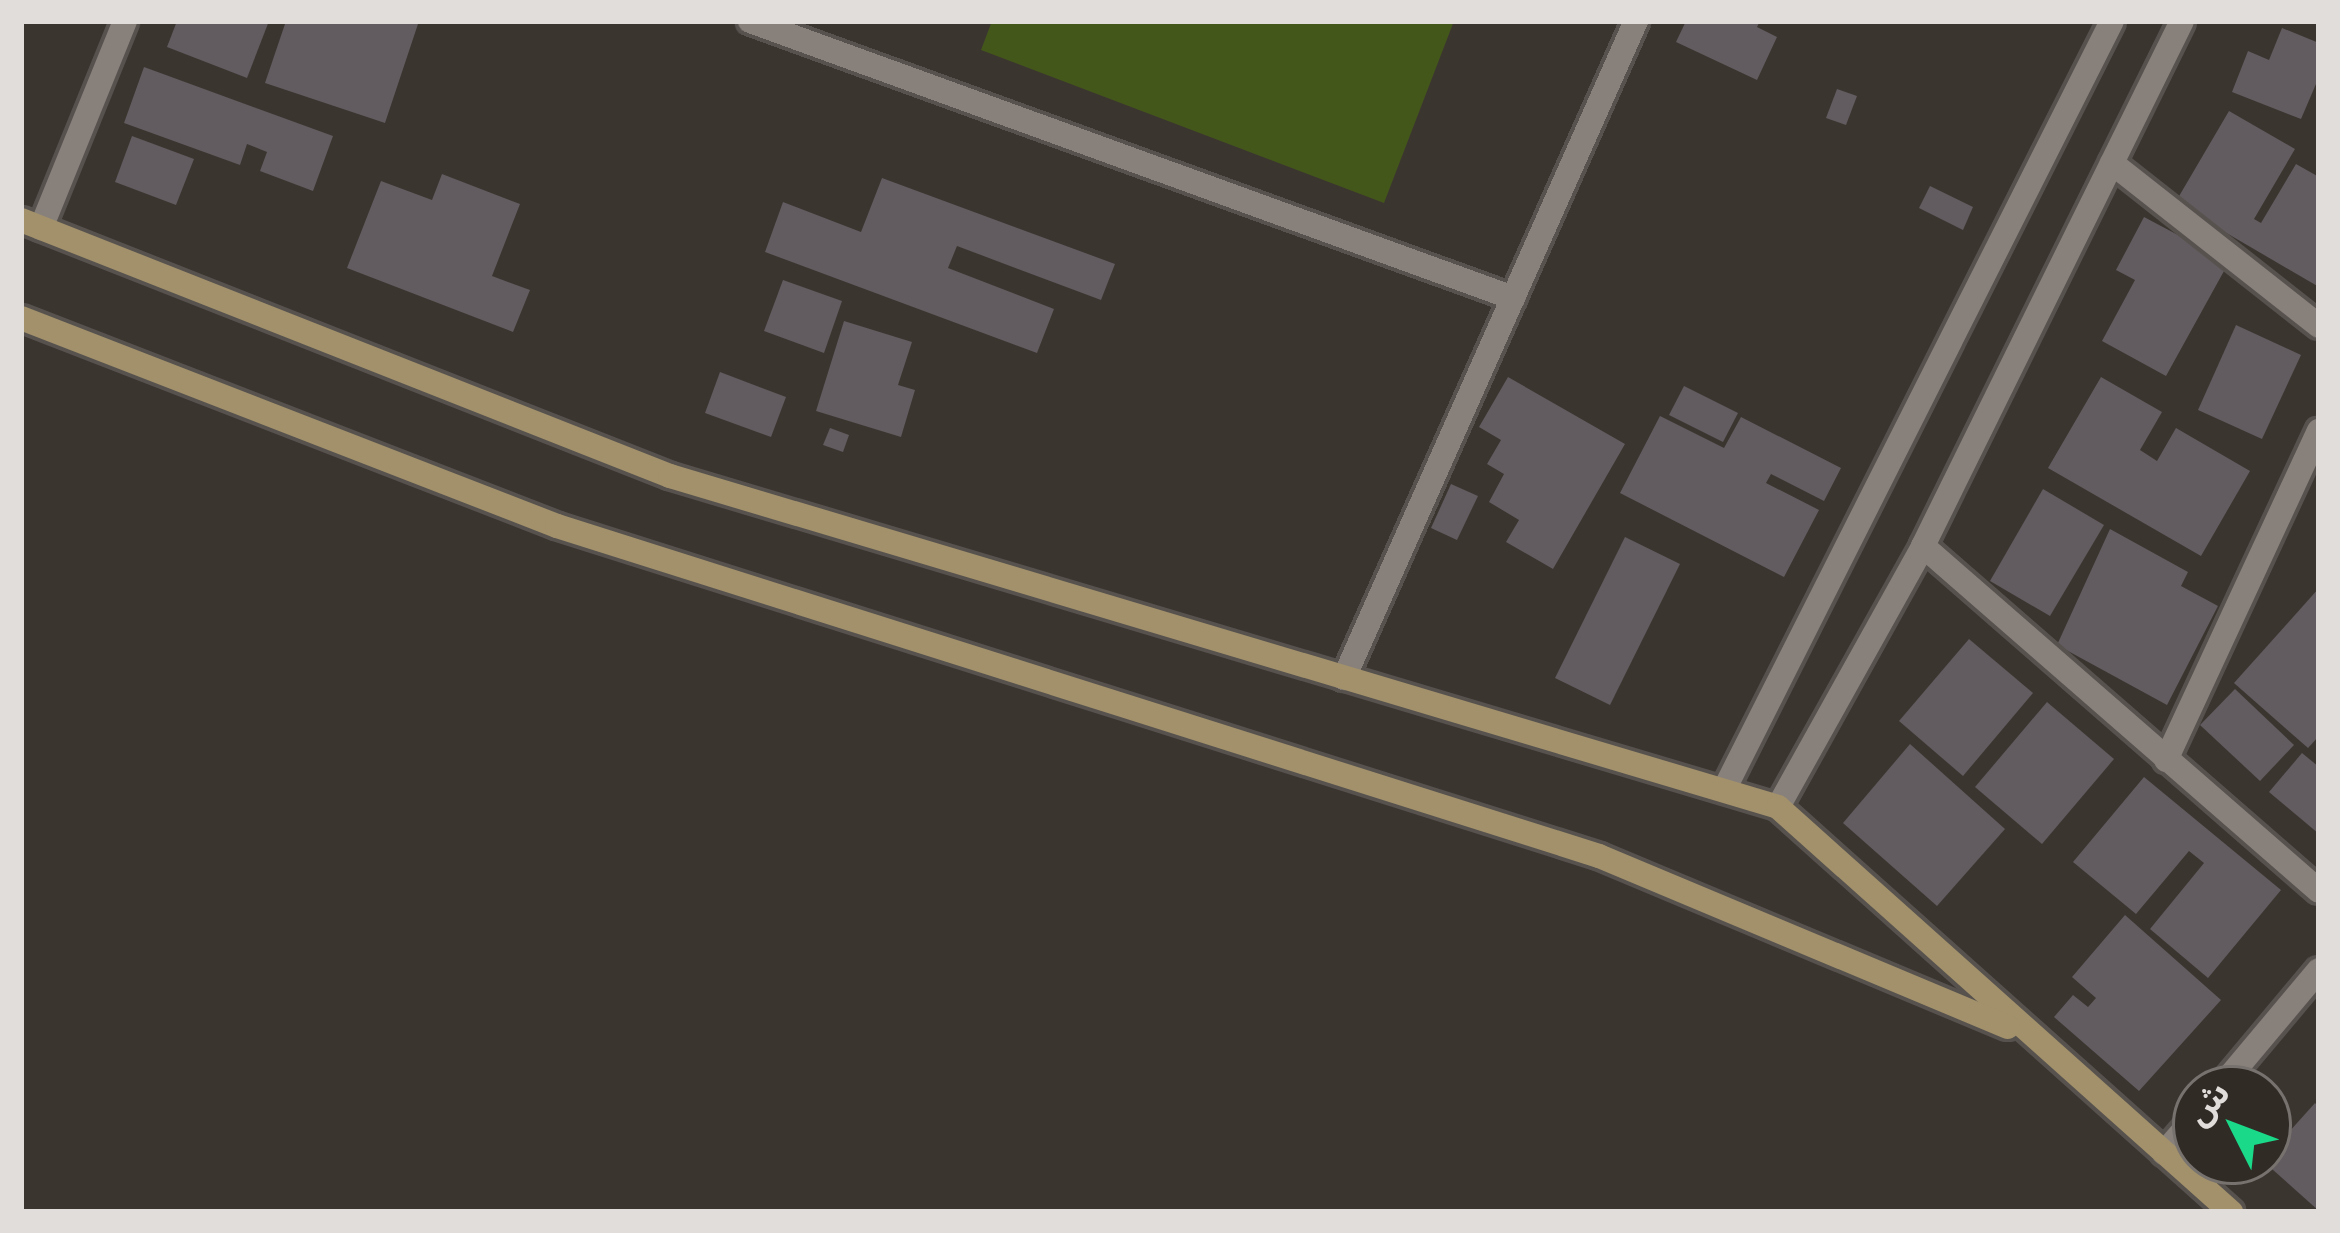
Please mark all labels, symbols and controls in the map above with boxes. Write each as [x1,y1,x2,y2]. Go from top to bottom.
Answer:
north arrow [2172,1065,2292,1185]
text: ش [2176,1071,2238,1134]

